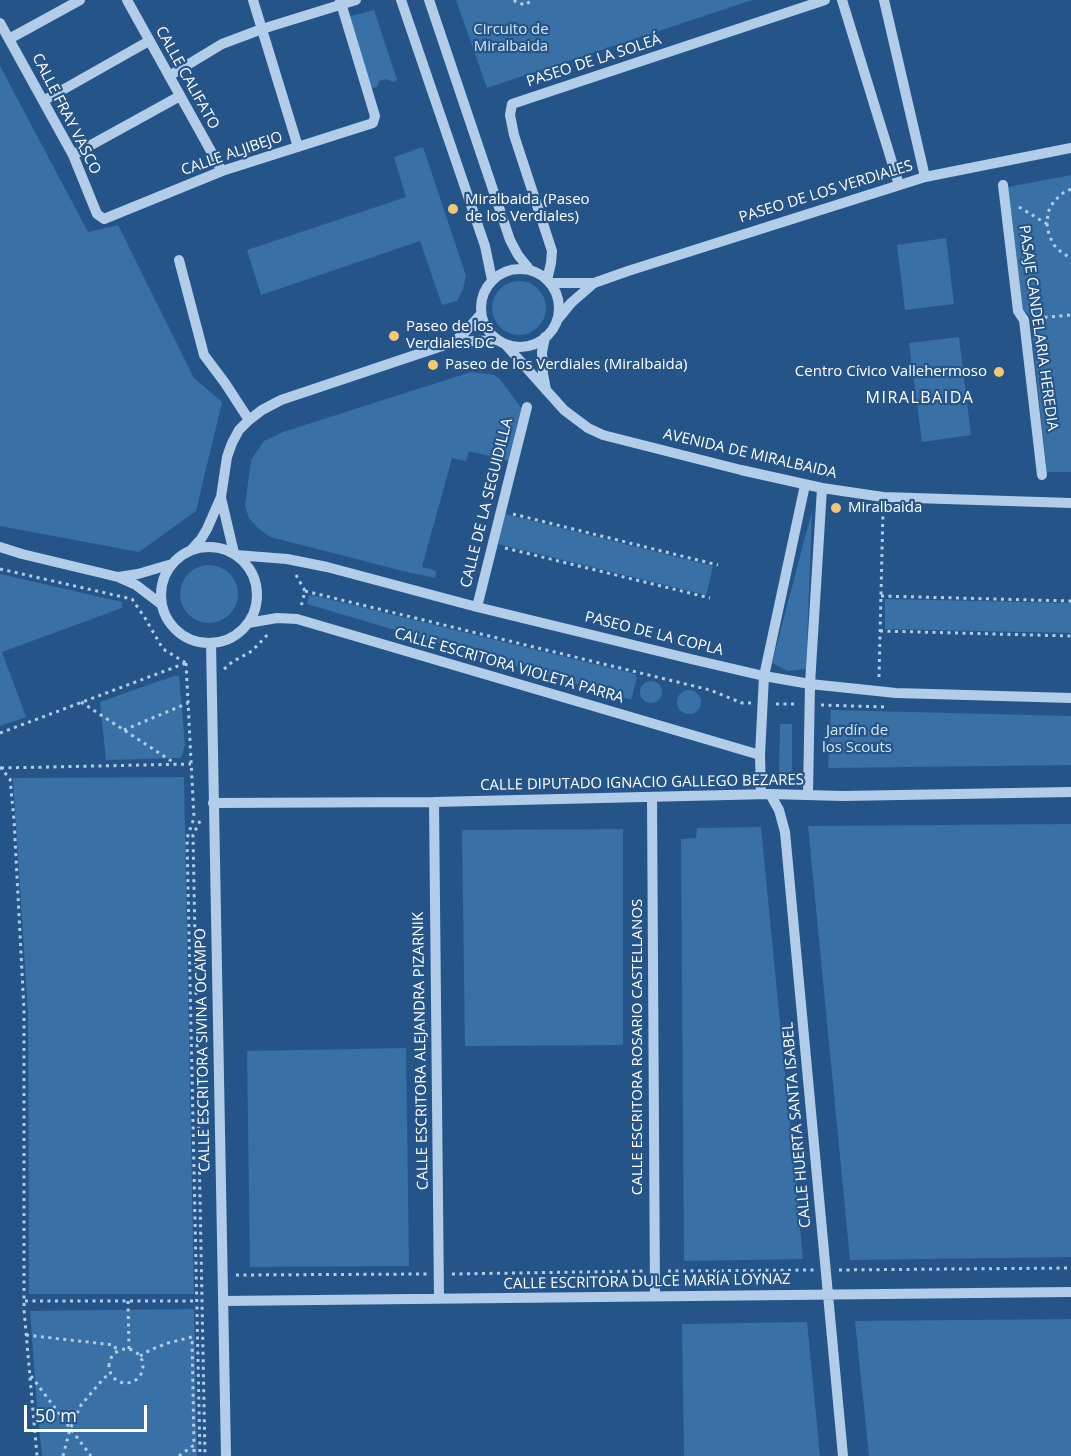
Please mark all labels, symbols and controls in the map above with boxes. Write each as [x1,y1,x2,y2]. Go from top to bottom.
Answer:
park label: Circuito de Miralbaida [473,21,549,56]
street label: CALLE CALIFATO [151,23,223,133]
street label: PASEO DE LA SOLEÁ [524,31,664,91]
street label: CALLE FRAY VASCO [28,51,104,177]
street label: CALLE ALJIBEJO [179,128,285,180]
street label: PASEO DE LOS VERDIALES [737,157,915,227]
place label: Miralbaida (Paseo de los Verdiales) [465,191,590,226]
marker: Miralbaida (Paseo de los Verdiales) [446,202,460,216]
street label: PASAJE CANDELARIA HEREDIA [1015,224,1061,432]
place label: Paseo de los Verdiales DC [406,318,494,353]
marker: Paseo de los Verdiales DC [387,329,401,343]
place label: Paseo de los Verdiales (Miralbaida) [445,356,687,374]
marker: Paseo de los Verdiales (Miralbaida) [426,358,440,372]
place label: Centro Cívico Vallehermoso [795,363,987,381]
marker: Centro Cívico Vallehermoso [992,365,1006,379]
district label: MIRALBAIDA [866,388,974,408]
street label: CALLE DE LA SEGUIDILLA [457,416,517,590]
street label: AVENIDA DE MIRALBAIDA [661,425,839,483]
place label: Miralbaida [848,499,922,517]
marker: Miralbaida [829,501,843,515]
street label: PASEO DE LA COPLA [583,608,725,660]
street label: CALLE ESCRITORA VIOLETA PARRA [392,625,626,707]
park label: Jardín de los Scouts [822,722,892,757]
street label: CALLE DIPUTADO IGNACIO GALLEGO BEZARES [480,771,804,795]
street label: CALLE ESCRITORA ROSARIO CASTELLANOS [629,899,647,1195]
street label: CALLE ESCRITORA ALEJANDRA PIZARNIK [410,912,432,1190]
street label: CALLE ESCRITORA SIVINA OCAMPO [192,928,214,1172]
street label: CALLE HUERTA SANTA ISABEL [779,1021,815,1229]
street label: CALLE ESCRITORA DULCE MARÍA LOYNAZ [503,1270,791,1294]
scale bar [27,1393,150,1431]
text: 50 m [35,1403,77,1427]

